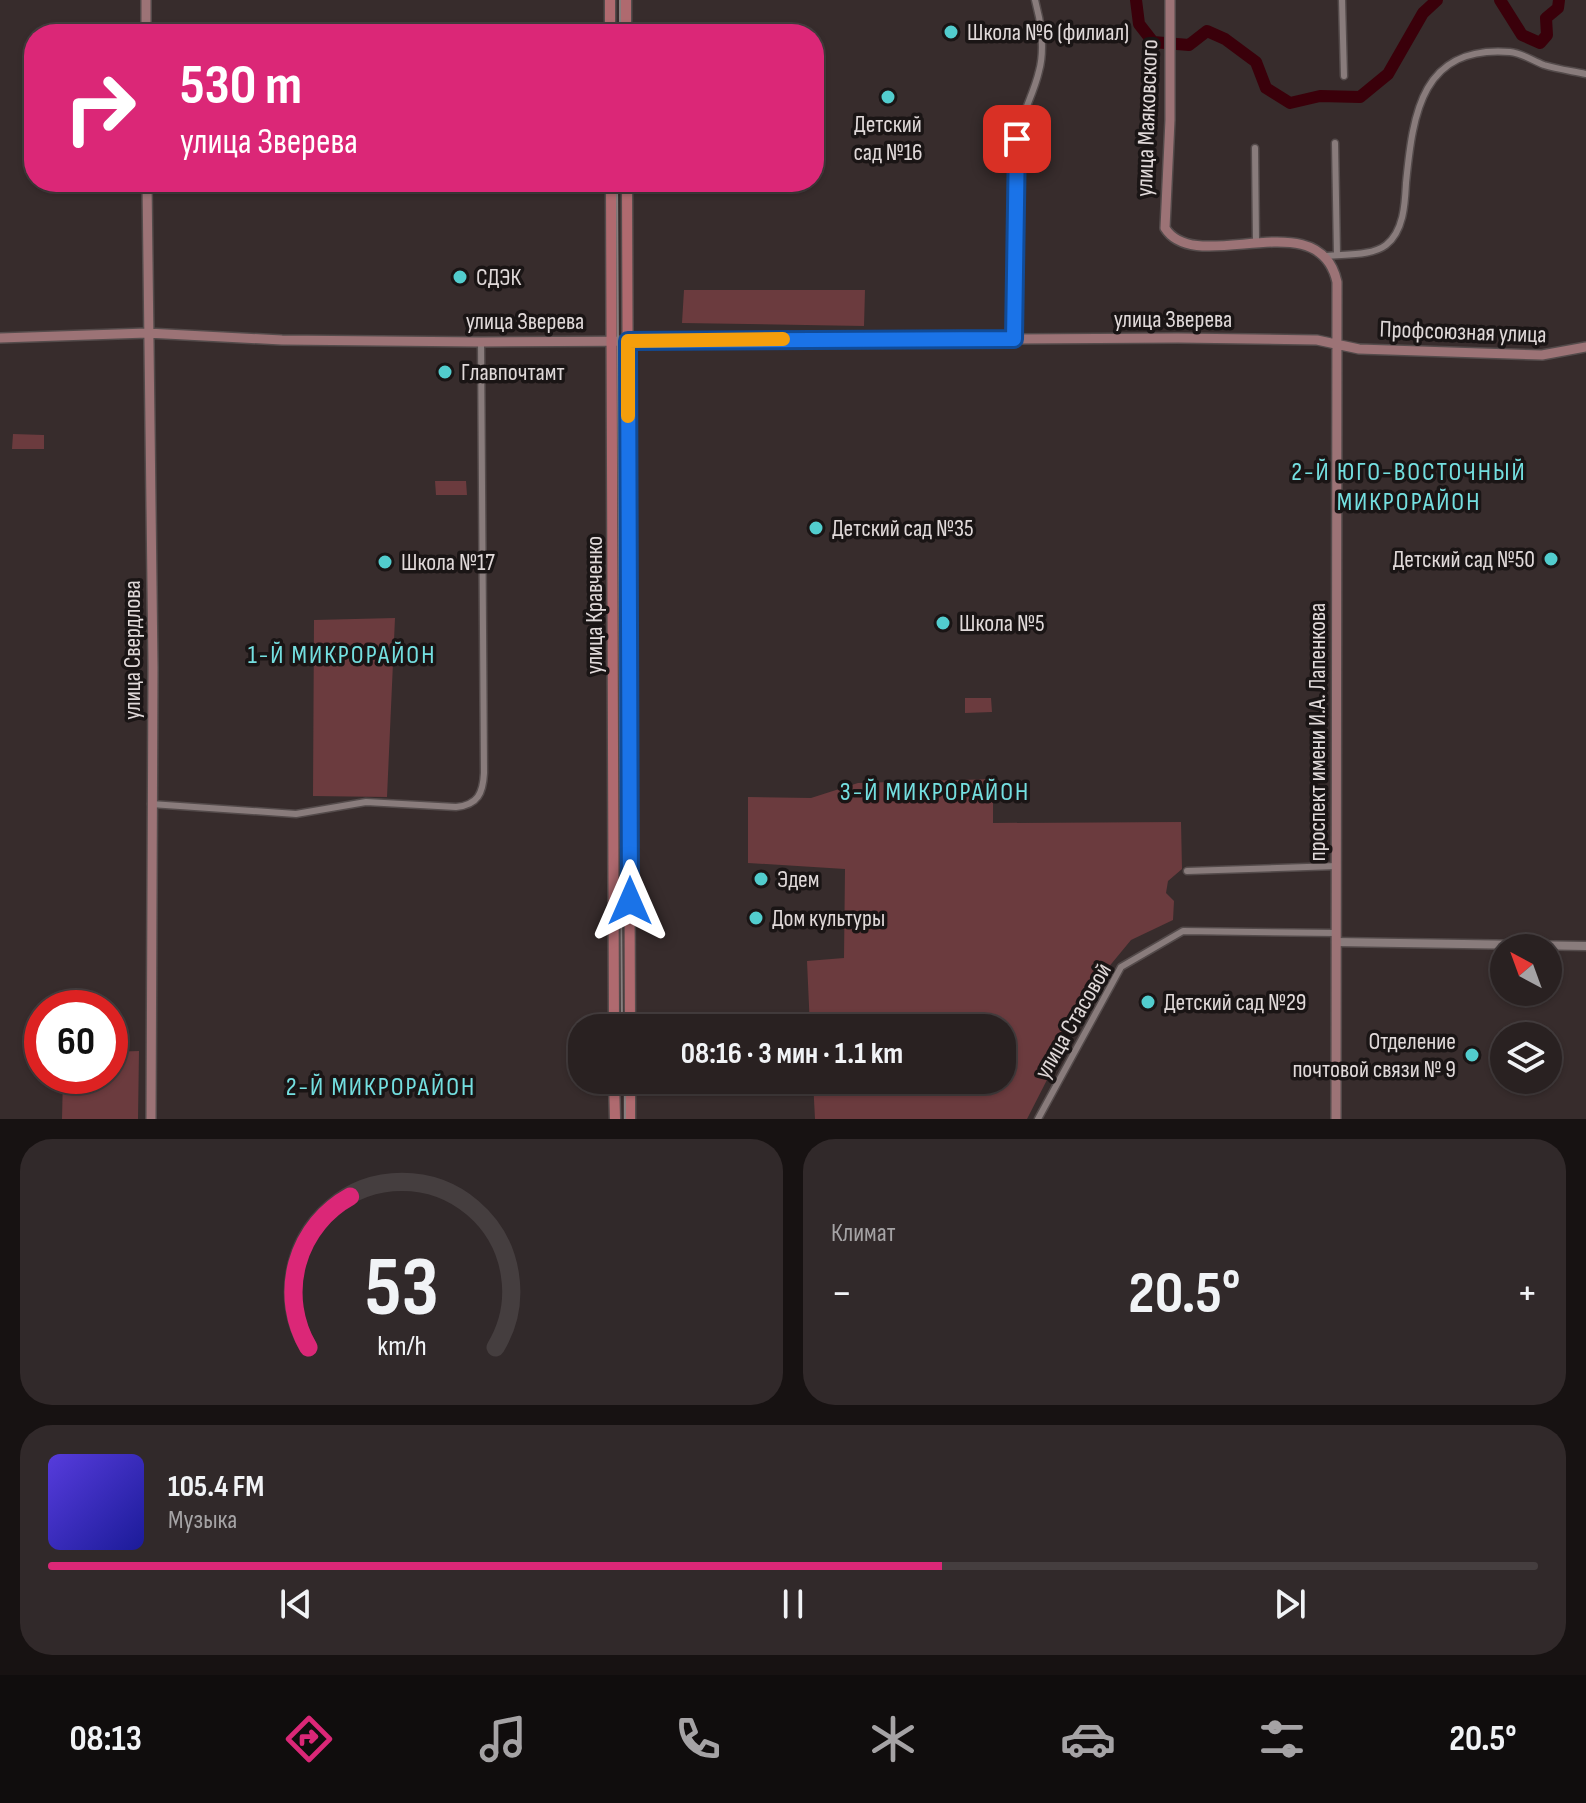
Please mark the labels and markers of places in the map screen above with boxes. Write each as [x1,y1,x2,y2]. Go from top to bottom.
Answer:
place label: Школа №6 (филиал) [967,18,1129,47]
marker: Школа №6 (филиал) [942,23,960,41]
marker: Детский сад №16 [879,88,897,106]
pin [983,105,1051,173]
place label: Детский сад №16 [853,110,923,167]
place label: СДЭК [476,263,521,292]
marker: СДЭК [451,268,469,286]
place label: Главпочтамт [461,358,565,387]
marker: Главпочтамт [436,363,454,381]
place label: Детский сад №35 [832,514,974,543]
marker: Детский сад №35 [807,519,825,537]
place label: Детский сад №50 [1393,545,1535,574]
place label: Школа №17 [401,548,495,577]
marker: Детский сад №50 [1542,550,1560,568]
marker: Школа №17 [376,553,394,571]
place label: Школа №5 [959,609,1045,638]
marker: Школа №5 [934,614,952,632]
place label: Эдем [777,865,819,894]
marker: Эдем [752,870,770,888]
place label: Дом культуры [772,904,885,933]
marker: Дом культуры [747,909,765,927]
place label: Детский сад №29 [1164,988,1306,1017]
marker: Детский сад №29 [1139,993,1157,1011]
place label: Отделение почтовой связи № 9 [1292,1027,1456,1084]
marker: Отделение почтовой связи № 9 [1463,1046,1481,1064]

